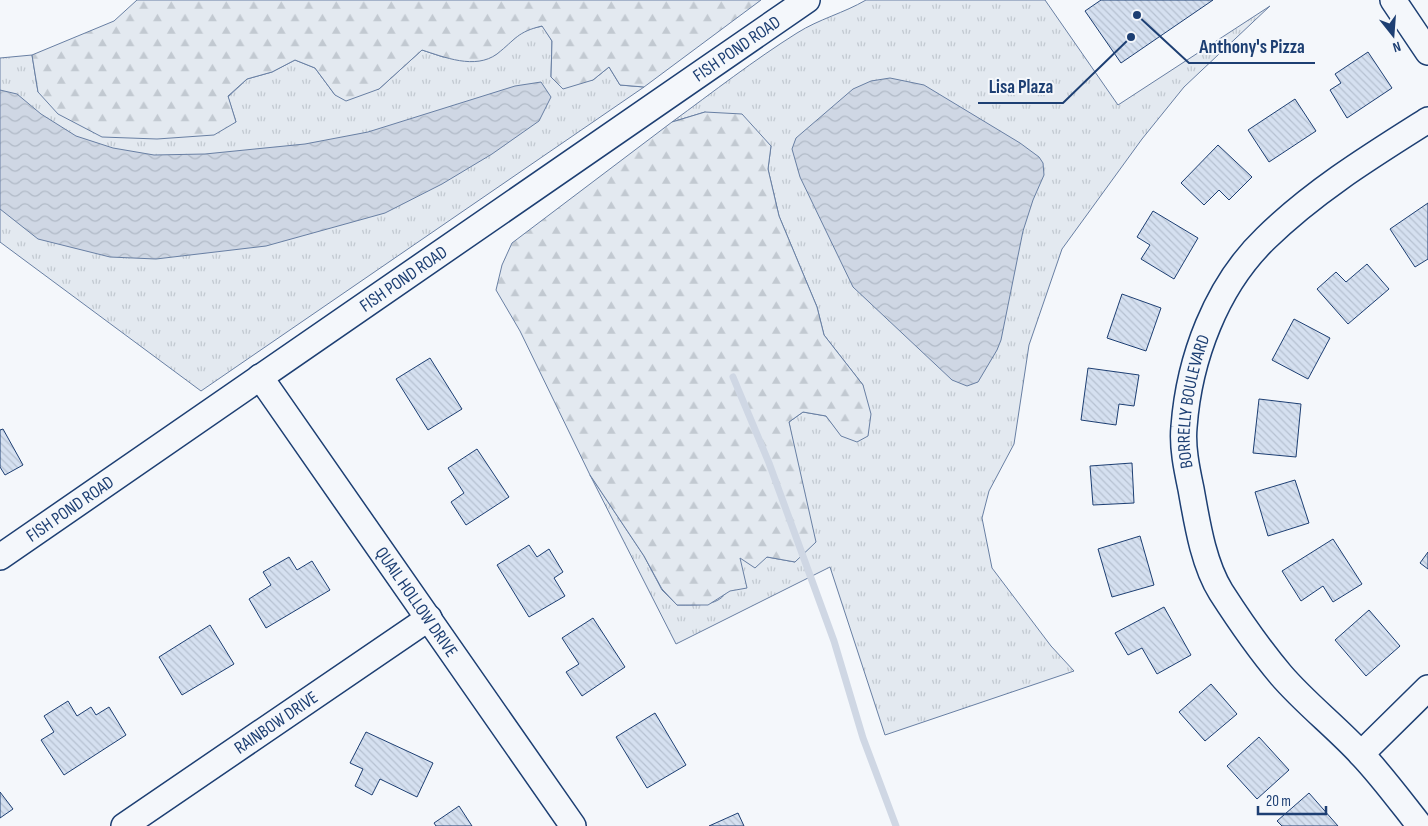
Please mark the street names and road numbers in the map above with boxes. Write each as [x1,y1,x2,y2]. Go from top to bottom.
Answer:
street label: FISH POND ROAD [689,12,785,86]
street label: FISH POND ROAD [356,242,451,317]
street label: BORRELLY BOULEVARD [1173,332,1214,470]
street label: FISH POND ROAD [23,472,118,547]
street label: QUAIL HOLLOW DRIVE [371,543,462,661]
street label: RAINBOW DRIVE [231,687,322,759]

